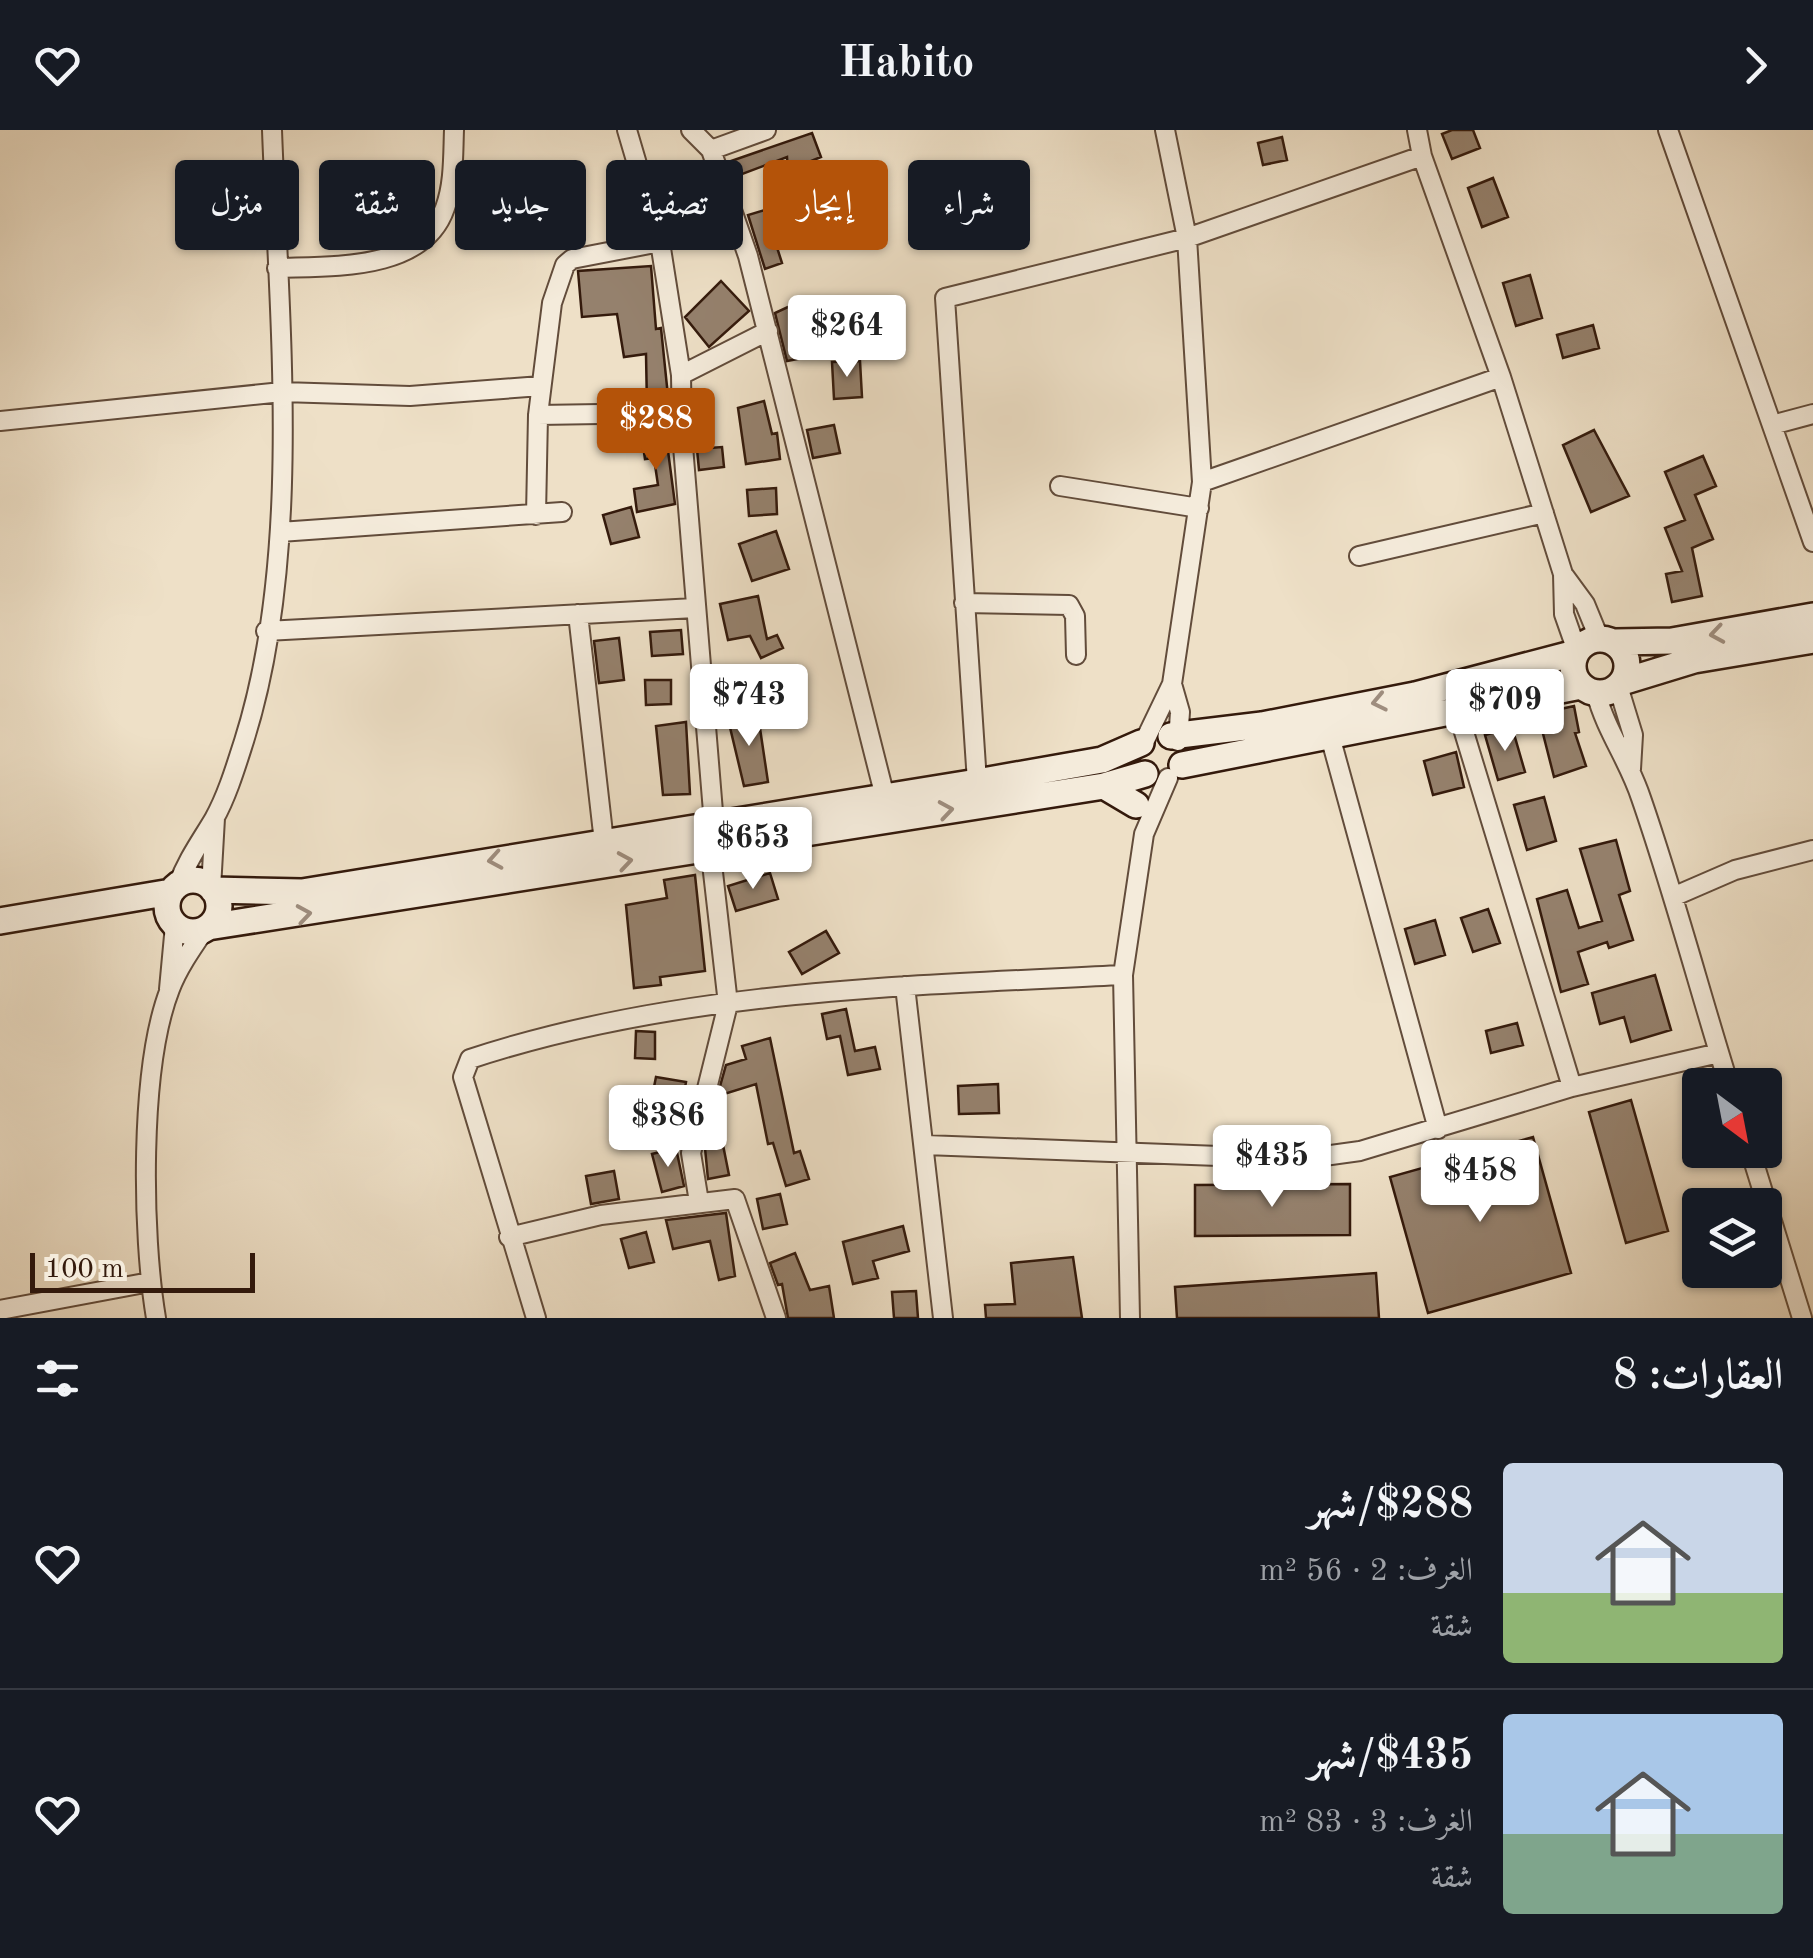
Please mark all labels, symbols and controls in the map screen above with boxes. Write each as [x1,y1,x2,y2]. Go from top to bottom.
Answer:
icon: heart [30,38,85,93]
icon: forward [1728,38,1783,93]
text: Habito [838,42,975,87]
chip: منزل [175,160,299,250]
chip: شقة [319,160,435,250]
chip: جديد [455,160,586,250]
chip: تصفية [606,160,743,250]
chip: إيجار [763,160,888,250]
chip: شراء [908,160,1030,250]
pin: $264 [788,295,906,380]
text: $264 [810,311,884,343]
pin: $288 [597,388,715,473]
text: $288 [619,404,693,436]
one-way arrow [1709,622,1725,643]
pin: $743 [690,664,808,749]
pin: $709 [1446,669,1564,754]
text: $743 [712,680,786,712]
text: $709 [1468,685,1542,717]
one-way arrow [1371,690,1388,711]
one-way arrow [938,801,954,822]
pin: $653 [694,807,812,892]
text: $653 [716,823,790,855]
one-way arrow [487,849,504,870]
one-way arrow [617,851,633,872]
one-way arrow [296,904,313,925]
north arrow [1682,1068,1782,1168]
map controls [1682,1068,1782,1288]
pin: $386 [609,1085,727,1170]
text: $386 [631,1101,705,1133]
pin: $435 [1213,1125,1331,1210]
pin: $458 [1421,1140,1539,1225]
text: $435 [1235,1141,1309,1173]
text: $458 [1443,1156,1517,1188]
button: layers [1682,1188,1782,1288]
scale bar [30,1248,255,1292]
text: 100 m [45,1256,124,1284]
icon: filters [30,1351,85,1406]
text: العقارات: 8 [1613,1356,1783,1398]
text: $288/شهر [1308,1485,1473,1527]
icon: home [1583,1503,1703,1623]
icon: heart [30,1536,85,1591]
text: الغرف: 2 · 56 m² [1259,1556,1473,1588]
text: شقة [1431,1612,1473,1644]
text: $435/شهر [1308,1736,1473,1778]
icon: home [1583,1754,1703,1874]
icon: heart [30,1787,85,1842]
text: الغرف: 3 · 83 m² [1259,1807,1473,1839]
text: شقة [1431,1863,1473,1895]

